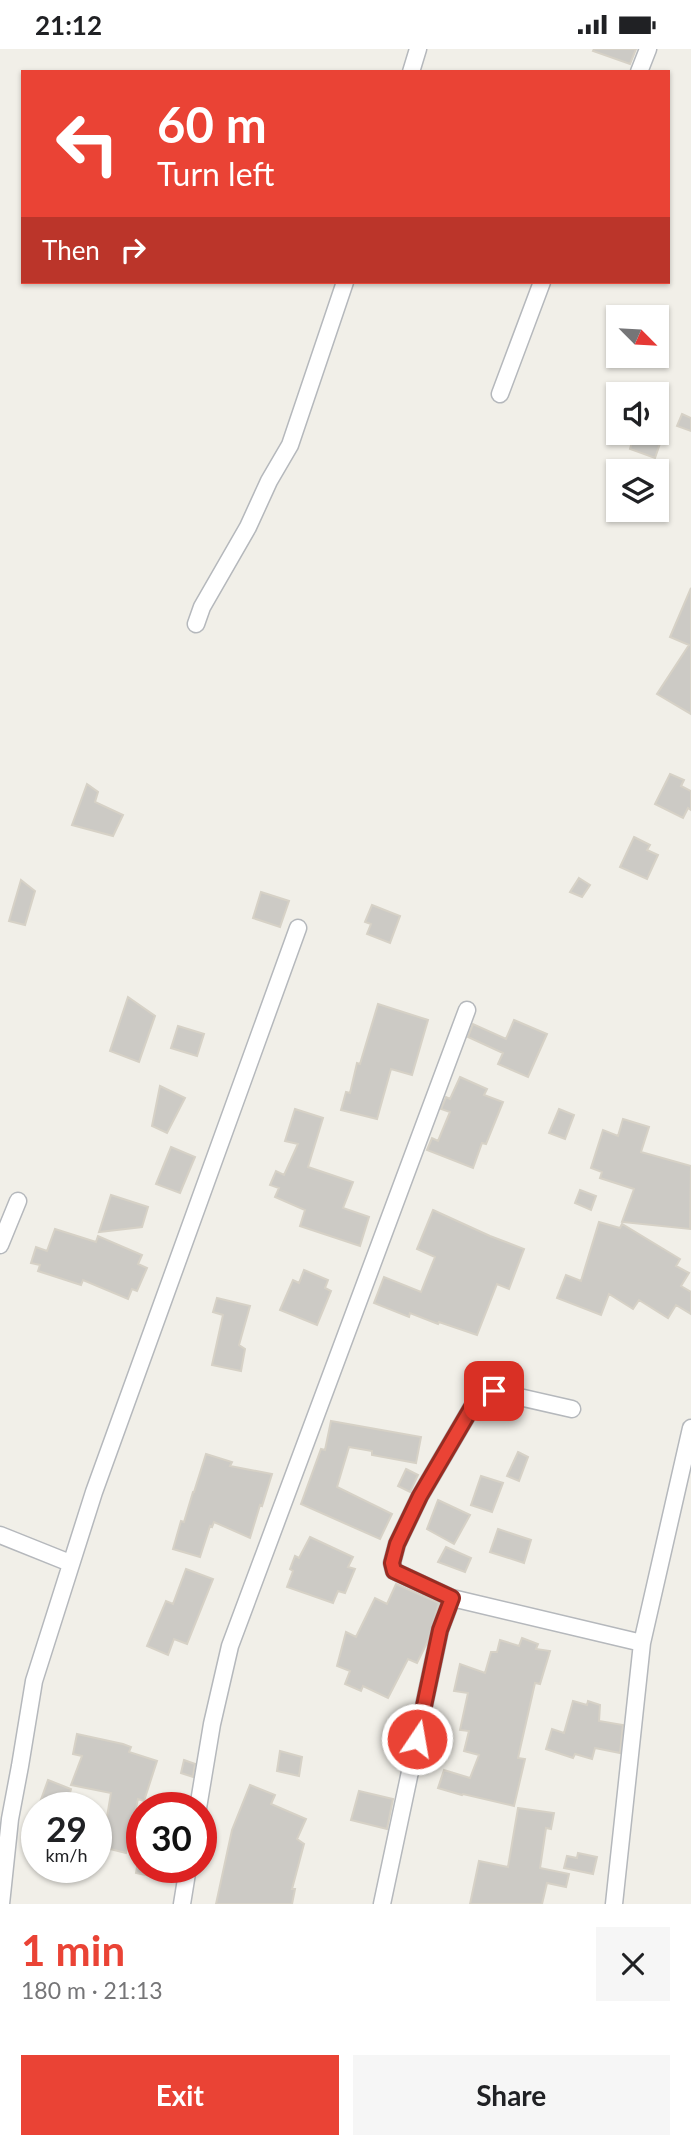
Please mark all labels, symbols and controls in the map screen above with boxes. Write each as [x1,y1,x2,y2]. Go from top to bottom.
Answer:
text: 21:12 [35,9,102,41]
text: 60 m [157,95,267,153]
icon: left [42,98,133,189]
text: Turn left [157,154,274,193]
icon: right [114,231,152,269]
text: Then [42,234,100,266]
north arrow [606,305,668,367]
map controls [606,305,669,522]
button: sound [606,382,669,445]
button: layers [606,459,669,522]
pin [464,1361,524,1421]
icon: arrive [475,1372,513,1410]
position arrow [380,1702,454,1776]
speed limit sign: 30 [126,1792,217,1883]
text: 29 [46,1807,87,1849]
text: km/h [45,1844,88,1866]
text: 1 min [21,1925,125,1975]
button: close [596,1927,670,2001]
text: 180 m · 21:13 [21,1976,163,2004]
button: Exit [21,2055,339,2135]
button: Share [353,2055,670,2135]

